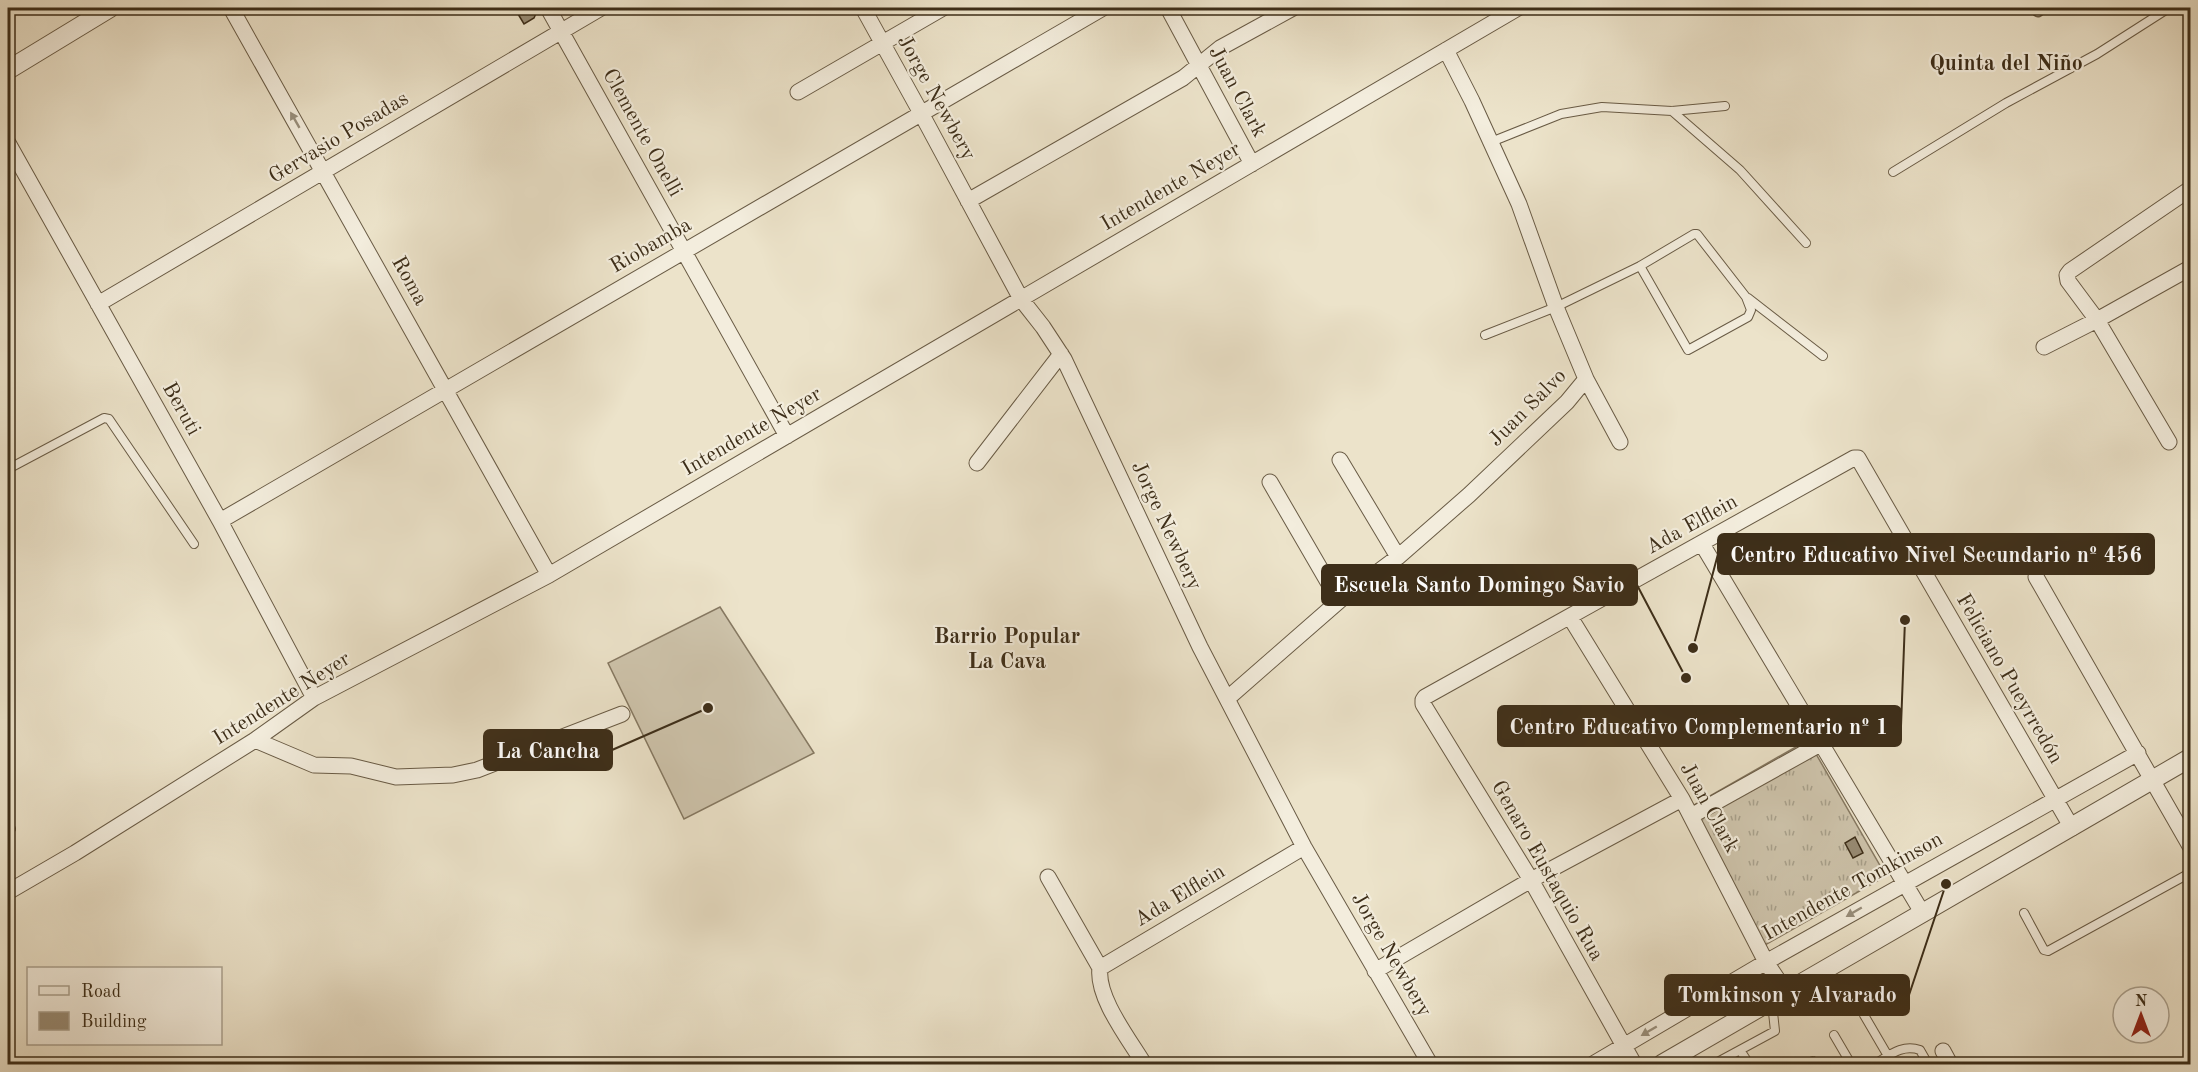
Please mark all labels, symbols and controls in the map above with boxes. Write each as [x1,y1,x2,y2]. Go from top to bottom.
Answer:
street label: Jorge Newbery [893,32,979,164]
street label: Juan Clark [1204,43,1270,141]
district label: Quinta del Niño [1929,53,2083,75]
street label: Clemente Onelli [598,66,686,200]
street label: Gervasio Posadas [266,88,412,188]
one-way arrow [289,112,300,128]
street label: Intendente Neyer [1098,138,1245,235]
street label: Riobamba [607,214,695,278]
street label: Roma [387,253,431,309]
street label: Juan Salvo [1485,365,1571,451]
street label: Beruti [158,379,204,439]
street label: Intendente Neyer [679,383,826,480]
street label: Jorge Newbery [1127,458,1205,594]
street label: Ada Elflein [1643,491,1741,559]
callout: Centro Educativo Nivel Secundario nº 456 [1718,534,2154,574]
text: Centro Educativo Nivel Secundario nº 456 [1730,545,2142,567]
callout: Escuela Santo Domingo Savio [1322,565,1637,605]
text: Escuela Santo Domingo Savio [1333,575,1625,597]
street label: Feliciano Pueyrredón [1952,590,2066,768]
district label: Barrio Popular La Cava [934,626,1080,673]
street label: Intendente Neyer [210,648,354,750]
callout: Centro Educativo Complementario nº 1 [1498,706,1901,746]
text: Centro Educativo Complementario nº 1 [1509,717,1889,739]
callout: La Cancha [484,730,612,770]
text: La Cancha [496,741,600,763]
street label: Juan Clark [1676,759,1742,857]
street label: Genaro Eustaquio Rua [1487,777,1607,965]
street label: Intendente Tomkinson [1759,829,1947,945]
street label: Ada Elflein [1131,861,1229,931]
street label: Jorge Newbery [1347,889,1435,1021]
one-way arrow [1846,907,1862,918]
legend [27,967,222,1045]
callout: Tomkinson y Alvarado [1665,975,1909,1015]
text: Road [81,983,121,1001]
text: Tomkinson y Alvarado [1677,985,1897,1007]
north arrow [2111,985,2171,1045]
text: N [2135,994,2148,1010]
text: Building [81,1013,147,1031]
one-way arrow [1640,1026,1657,1036]

